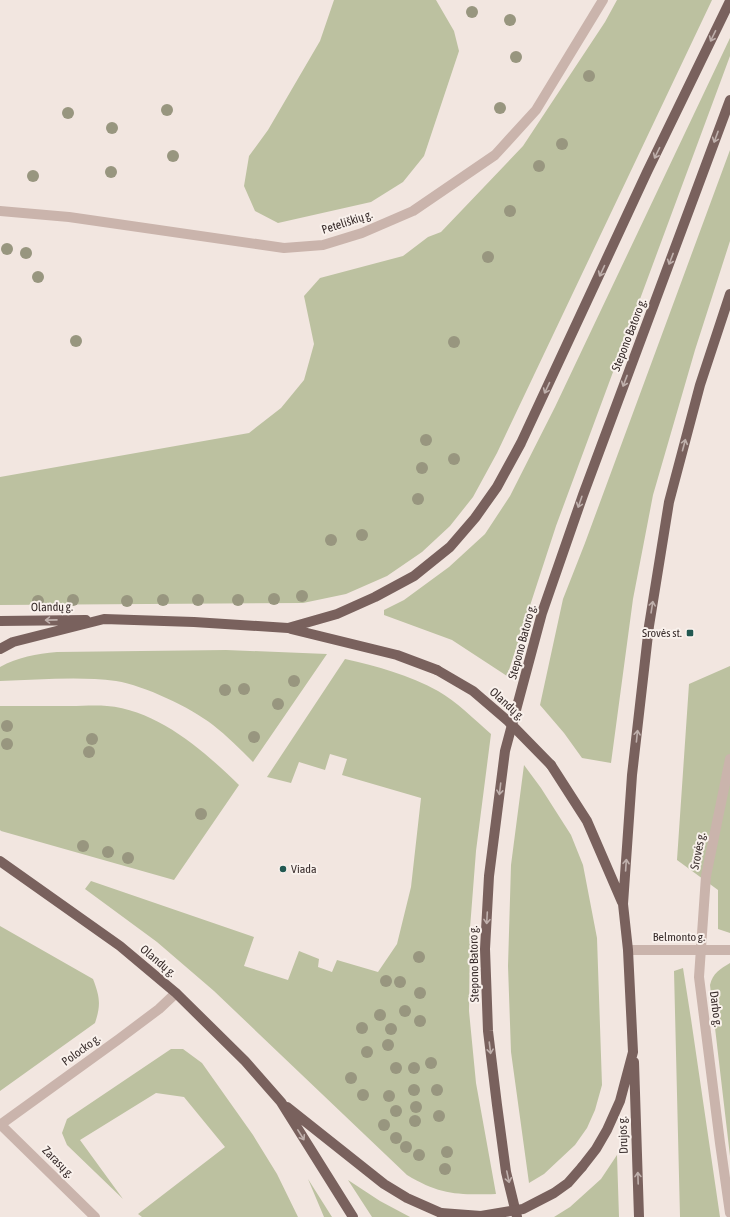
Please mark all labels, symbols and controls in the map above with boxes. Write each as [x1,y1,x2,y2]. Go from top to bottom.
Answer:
one-way arrow [709,29,716,41]
one-way arrow [712,130,720,142]
one-way arrow [653,146,660,158]
street label: Peteliškių g. [320,207,374,237]
one-way arrow [667,252,674,265]
one-way arrow [598,264,605,276]
street label: Stepono Batoro g. [609,297,649,373]
one-way arrow [621,374,629,386]
one-way arrow [543,382,550,394]
one-way arrow [681,439,688,452]
one-way arrow [576,496,583,509]
street label: Olandų g. [31,600,73,614]
one-way arrow [648,601,656,614]
street label: Stepono Batoro g. [505,603,539,681]
one-way arrow [45,616,58,624]
place label: Srovės st. [642,626,682,640]
marker: Srovės st. [685,628,695,638]
street label: Olandų g. [487,685,527,723]
one-way arrow [633,730,640,743]
one-way arrow [496,782,504,795]
street label: Srovės g. [688,831,708,871]
one-way arrow [622,859,629,872]
place label: Viada [291,862,317,876]
marker: Viada [278,864,288,874]
one-way arrow [483,911,490,924]
street label: Stepono Batoro g. [466,926,482,1002]
street label: Belmonto g. [653,930,705,944]
street label: Olandų g. [137,942,179,980]
street label: Darbo g. [707,990,725,1028]
street label: Polocko g. [59,1031,103,1069]
one-way arrow [487,1041,494,1054]
street label: Drujos g. [615,1116,631,1154]
one-way arrow [298,1129,306,1141]
street label: Zarasų g. [39,1143,77,1181]
one-way arrow [504,1170,512,1183]
one-way arrow [634,1172,641,1185]

